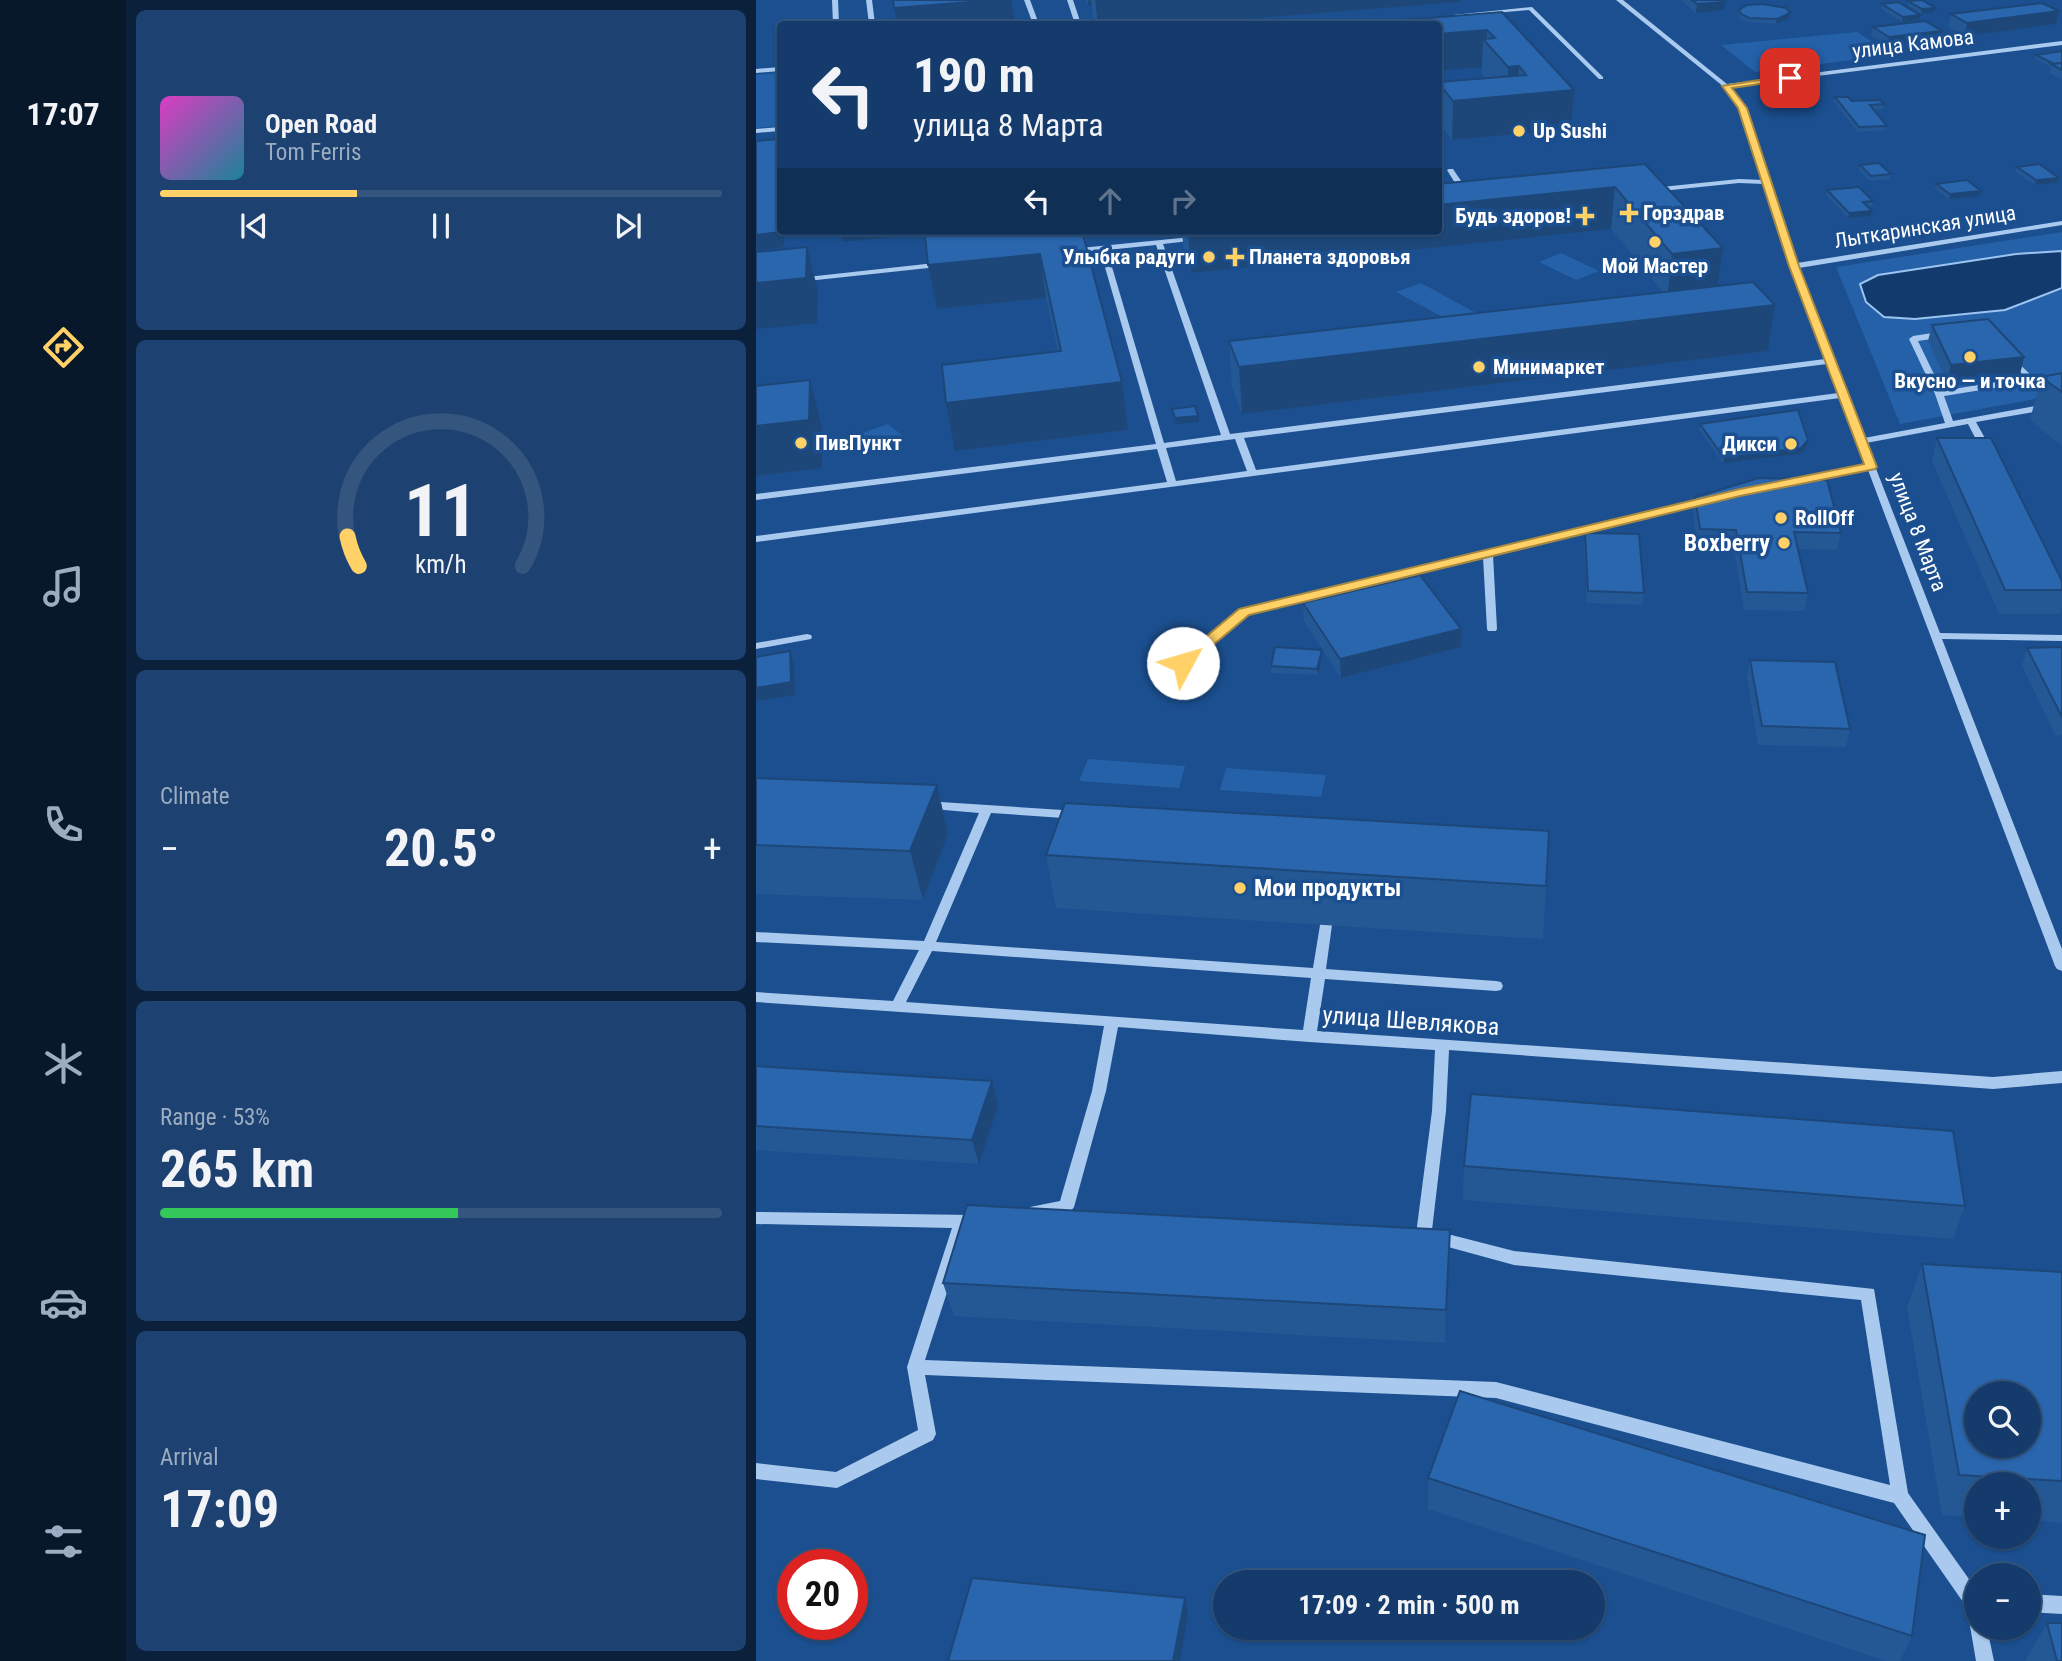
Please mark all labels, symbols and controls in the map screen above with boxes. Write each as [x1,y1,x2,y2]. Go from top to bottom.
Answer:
street label: улица Камова [1851,25,1975,63]
text: 190 m [913,47,1035,104]
pin [1760,48,1820,108]
icon: left [798,49,889,140]
icon: arrive [1771,59,1809,97]
text: 17:07 [26,95,100,133]
text: улица 8 Марта [913,106,1104,144]
text: Open Road [265,109,377,139]
place label: Up Sushi [1533,119,1607,143]
marker: Up Sushi [1511,123,1527,139]
text: Tom Ferris [265,139,361,166]
icon: left [1018,182,1056,220]
icon: ahead [1091,182,1129,220]
icon: right [1164,182,1202,220]
place label: Горздрав [1643,201,1724,225]
street label: Лыткаринская улица [1832,201,2018,253]
place label: Будь здоров! [1455,204,1571,228]
marker: Горздрав [1621,205,1637,221]
icon: previous [235,207,273,245]
icon: pause [422,207,460,245]
icon: next [609,207,647,245]
marker: Будь здоров! [1577,208,1593,224]
marker: Мой Мастер [1647,234,1663,250]
place label: Улыбка радуги [1063,245,1195,269]
place label: Планета здоровья [1249,245,1411,269]
marker: Улыбка радуги [1201,249,1217,265]
marker: Планета здоровья [1227,249,1243,265]
place label: Мой Мастер [1602,254,1708,278]
icon: directions [39,323,88,372]
marker: Вкусно — и точка [1962,349,1978,365]
place label: Минимаркет [1493,355,1605,379]
marker: Минимаркет [1471,359,1487,375]
place label: Вкусно — и точка [1894,369,2046,393]
place label: ПивПункт [815,431,902,455]
place label: Дикси [1722,432,1777,456]
marker: ПивПункт [793,435,809,451]
marker: Дикси [1783,436,1799,452]
text: 11 [404,469,478,555]
street label: улица 8 Марта [1884,469,1952,595]
place label: RollOff [1795,506,1854,530]
marker: RollOff [1773,510,1789,526]
place label: Boxberry [1684,529,1770,557]
marker: Boxberry [1776,535,1792,551]
text: km/h [415,550,467,579]
icon: music [39,562,88,611]
position arrow [1146,626,1220,700]
text: Climate [160,783,230,810]
icon: phone [39,800,88,849]
text: 20.5° [384,818,498,879]
text: − [160,827,179,871]
text: + [703,827,722,871]
place label: Мои продукты [1254,874,1401,902]
marker: Мои продукты [1232,880,1248,896]
street label: улица Шевлякова [1322,1001,1500,1041]
icon: climate [39,1039,88,1088]
text: Range · 53% [160,1104,270,1131]
text: 265 km [160,1139,314,1200]
icon: car [39,1278,88,1327]
map controls [1964,1381,2041,1640]
button: search [1964,1381,2041,1458]
text: Arrival [160,1444,219,1471]
button: + [1964,1472,2041,1549]
text: 17:09 [160,1479,279,1540]
icon: filters [39,1517,88,1566]
speed limit sign: 20 [777,1549,868,1640]
button: − [1964,1563,2041,1640]
text: 17:09 · 2 min · 500 m [1299,1590,1519,1620]

